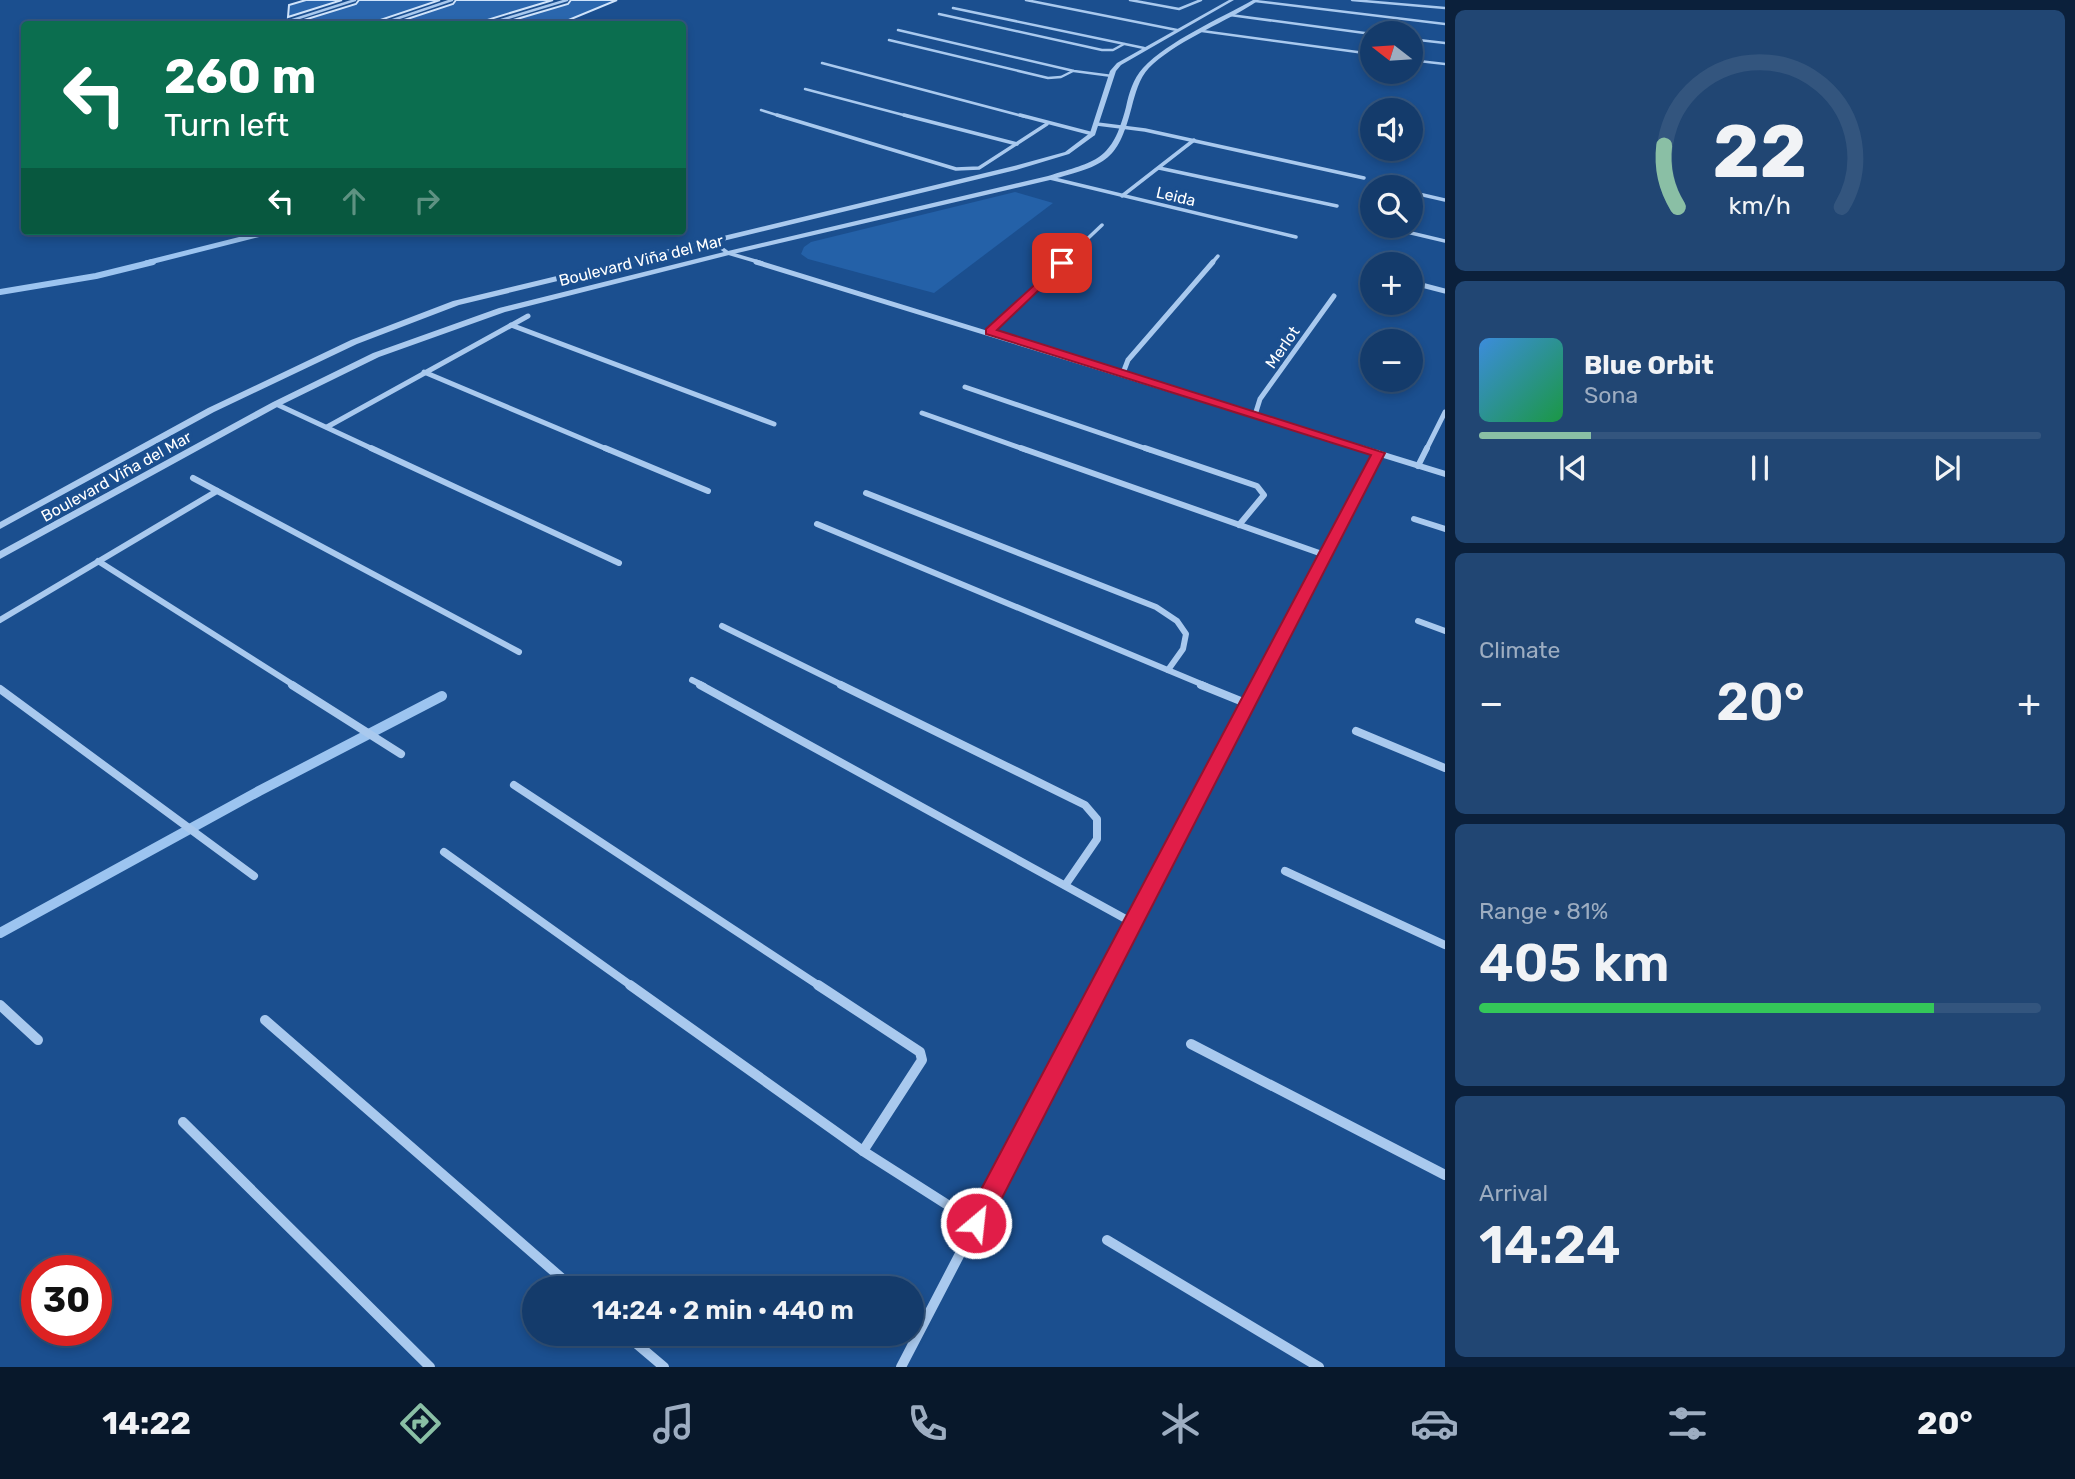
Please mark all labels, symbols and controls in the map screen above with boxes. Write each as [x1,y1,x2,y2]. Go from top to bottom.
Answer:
north arrow [1360,21,1423,84]
map controls [1360,21,1423,392]
text: 260 m [164,47,316,105]
icon: left [49,49,140,140]
button: sound [1360,98,1423,161]
text: Turn left [164,106,289,144]
text: 22 [1713,109,1807,195]
button: search [1360,175,1423,238]
icon: left [262,182,300,220]
icon: ahead [335,182,373,220]
icon: right [408,182,446,220]
street label: Leida [1154,183,1198,210]
text: km/h [1729,191,1791,220]
street label: Boulevard Viña del Mar [557,231,725,290]
pin [1032,233,1092,293]
icon: arrive [1043,244,1081,282]
button: + [1360,252,1423,315]
street label: Merlot [1261,323,1304,372]
button: − [1360,329,1423,392]
text: Blue Orbit [1584,350,1714,381]
text: Sona [1584,381,1638,409]
street label: Boulevard Viña del Mar [38,427,195,526]
icon: previous [1554,449,1592,487]
icon: pause [1741,449,1779,487]
icon: next [1928,449,1966,487]
text: Climate [1479,636,1560,664]
text: 20° [1716,671,1805,733]
text: − [1479,680,1504,726]
text: + [2017,680,2041,726]
text: Range · 81% [1479,897,1608,925]
text: 405 km [1479,932,1670,994]
text: Arrival [1479,1179,1548,1207]
position arrow [939,1186,1013,1260]
text: 14:24 [1479,1214,1621,1276]
speed limit sign: 30 [21,1255,112,1346]
text: 14:24 · 2 min · 440 m [592,1295,854,1326]
icon: directions [396,1399,445,1448]
icon: music [649,1399,698,1448]
icon: phone [903,1399,952,1448]
icon: climate [1156,1399,1205,1448]
icon: car [1410,1399,1459,1448]
icon: filters [1663,1399,1712,1448]
text: 14:22 [102,1404,191,1442]
text: 20° [1917,1404,1973,1442]

